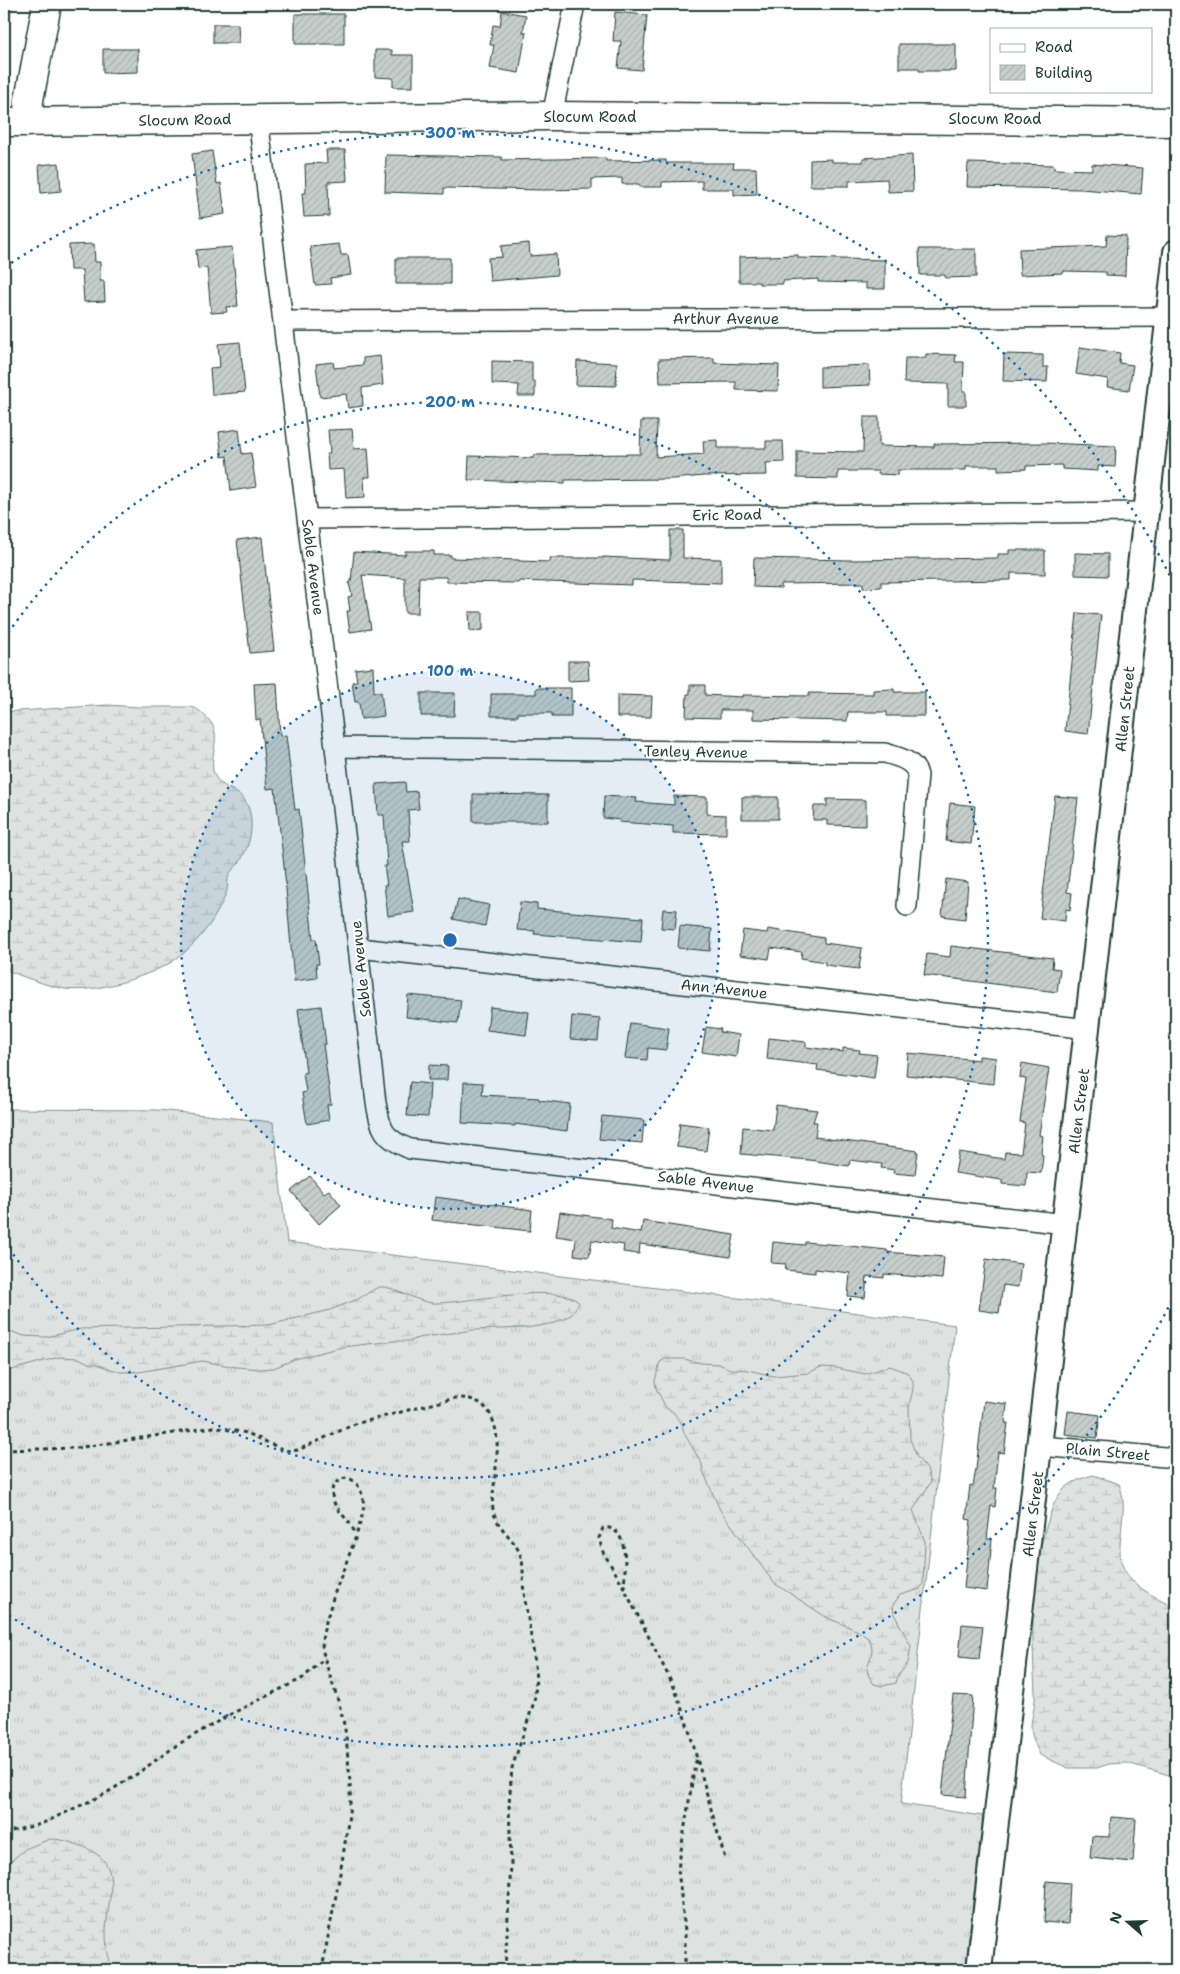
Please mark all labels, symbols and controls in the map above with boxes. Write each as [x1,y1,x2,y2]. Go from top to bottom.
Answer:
legend [990,28,1152,92]
text: Road [1035,37,1073,57]
text: Building [1035,63,1092,83]
street label: Slocum Road [543,107,637,127]
street label: Slocum Road [138,109,232,131]
street label: Slocum Road [948,109,1042,129]
text: 300 m [425,123,475,143]
street label: Arthur Avenue [673,309,779,329]
text: 200 m [425,392,475,412]
street label: Eric Road [692,504,763,526]
street label: Sable Avenue [297,518,329,616]
text: 100 m [427,661,473,681]
street label: Allen Street [1111,665,1139,753]
street label: Tenley Avenue [644,741,748,763]
street label: Sable Avenue [346,920,376,1018]
centre of rings [441,931,459,949]
street label: Ann Avenue [680,974,768,1004]
street label: Allen Street [1064,1067,1094,1155]
street label: Sable Avenue [657,1166,755,1198]
street label: Plain Street [1065,1438,1151,1466]
street label: Allen Street [1018,1470,1048,1558]
north arrow [1102,1896,1152,1946]
text: N [1105,1909,1126,1926]

